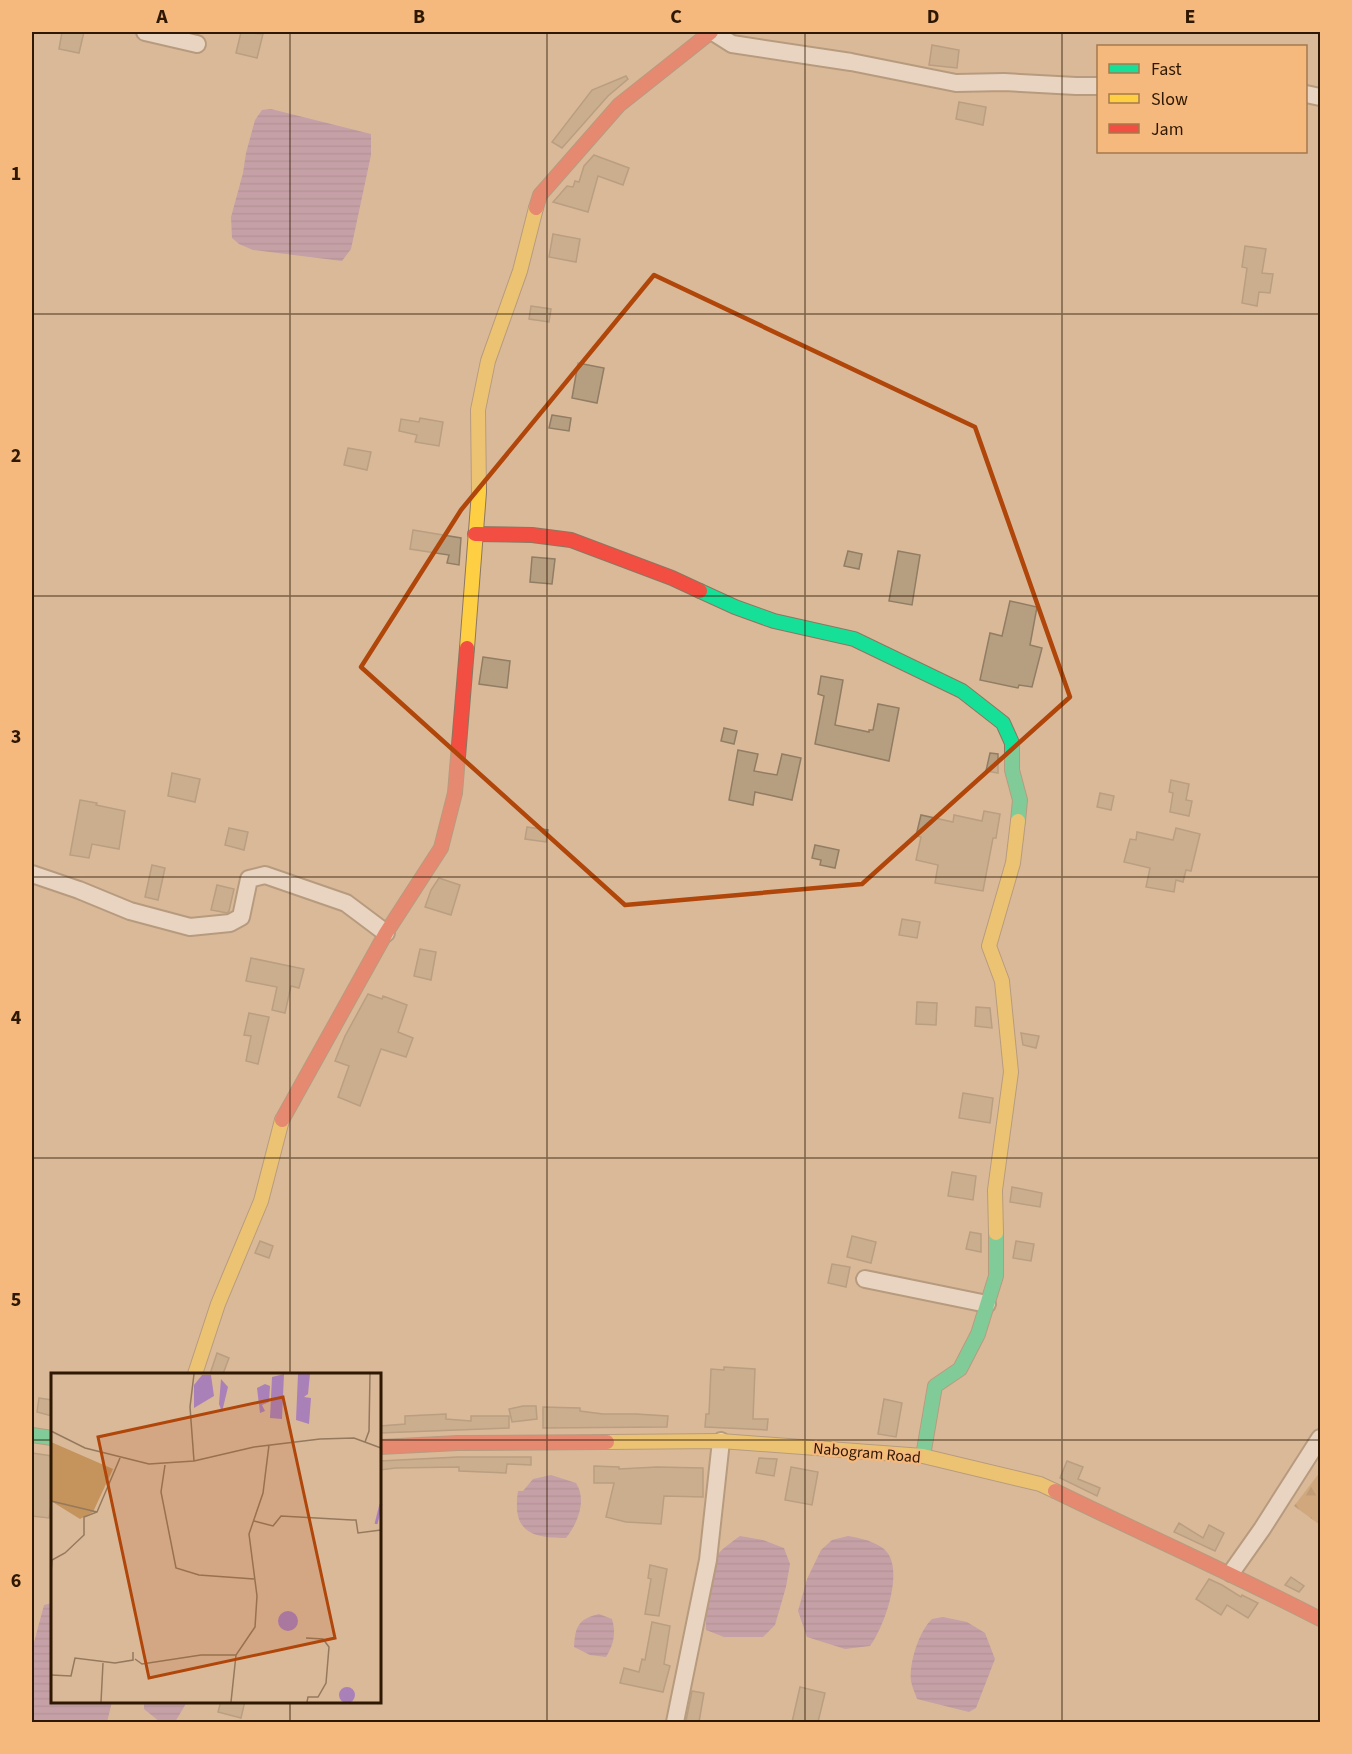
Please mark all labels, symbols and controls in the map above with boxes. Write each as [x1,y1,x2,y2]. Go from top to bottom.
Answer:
text: A [155,3,168,31]
text: B [413,3,425,31]
text: C [670,3,682,31]
text: D [927,3,939,31]
text: E [1185,3,1195,31]
legend [1097,45,1307,153]
text: Fast [1151,57,1182,82]
text: Slow [1151,87,1188,112]
text: Jam [1151,117,1184,142]
text: 1 [11,160,21,188]
text: 2 [11,442,21,470]
text: 3 [11,723,21,751]
text: 4 [11,1004,22,1032]
text: 5 [11,1286,21,1314]
inset map [51,1373,381,1703]
street label: Nabogram Road [812,1437,922,1469]
text: 6 [11,1567,21,1595]

